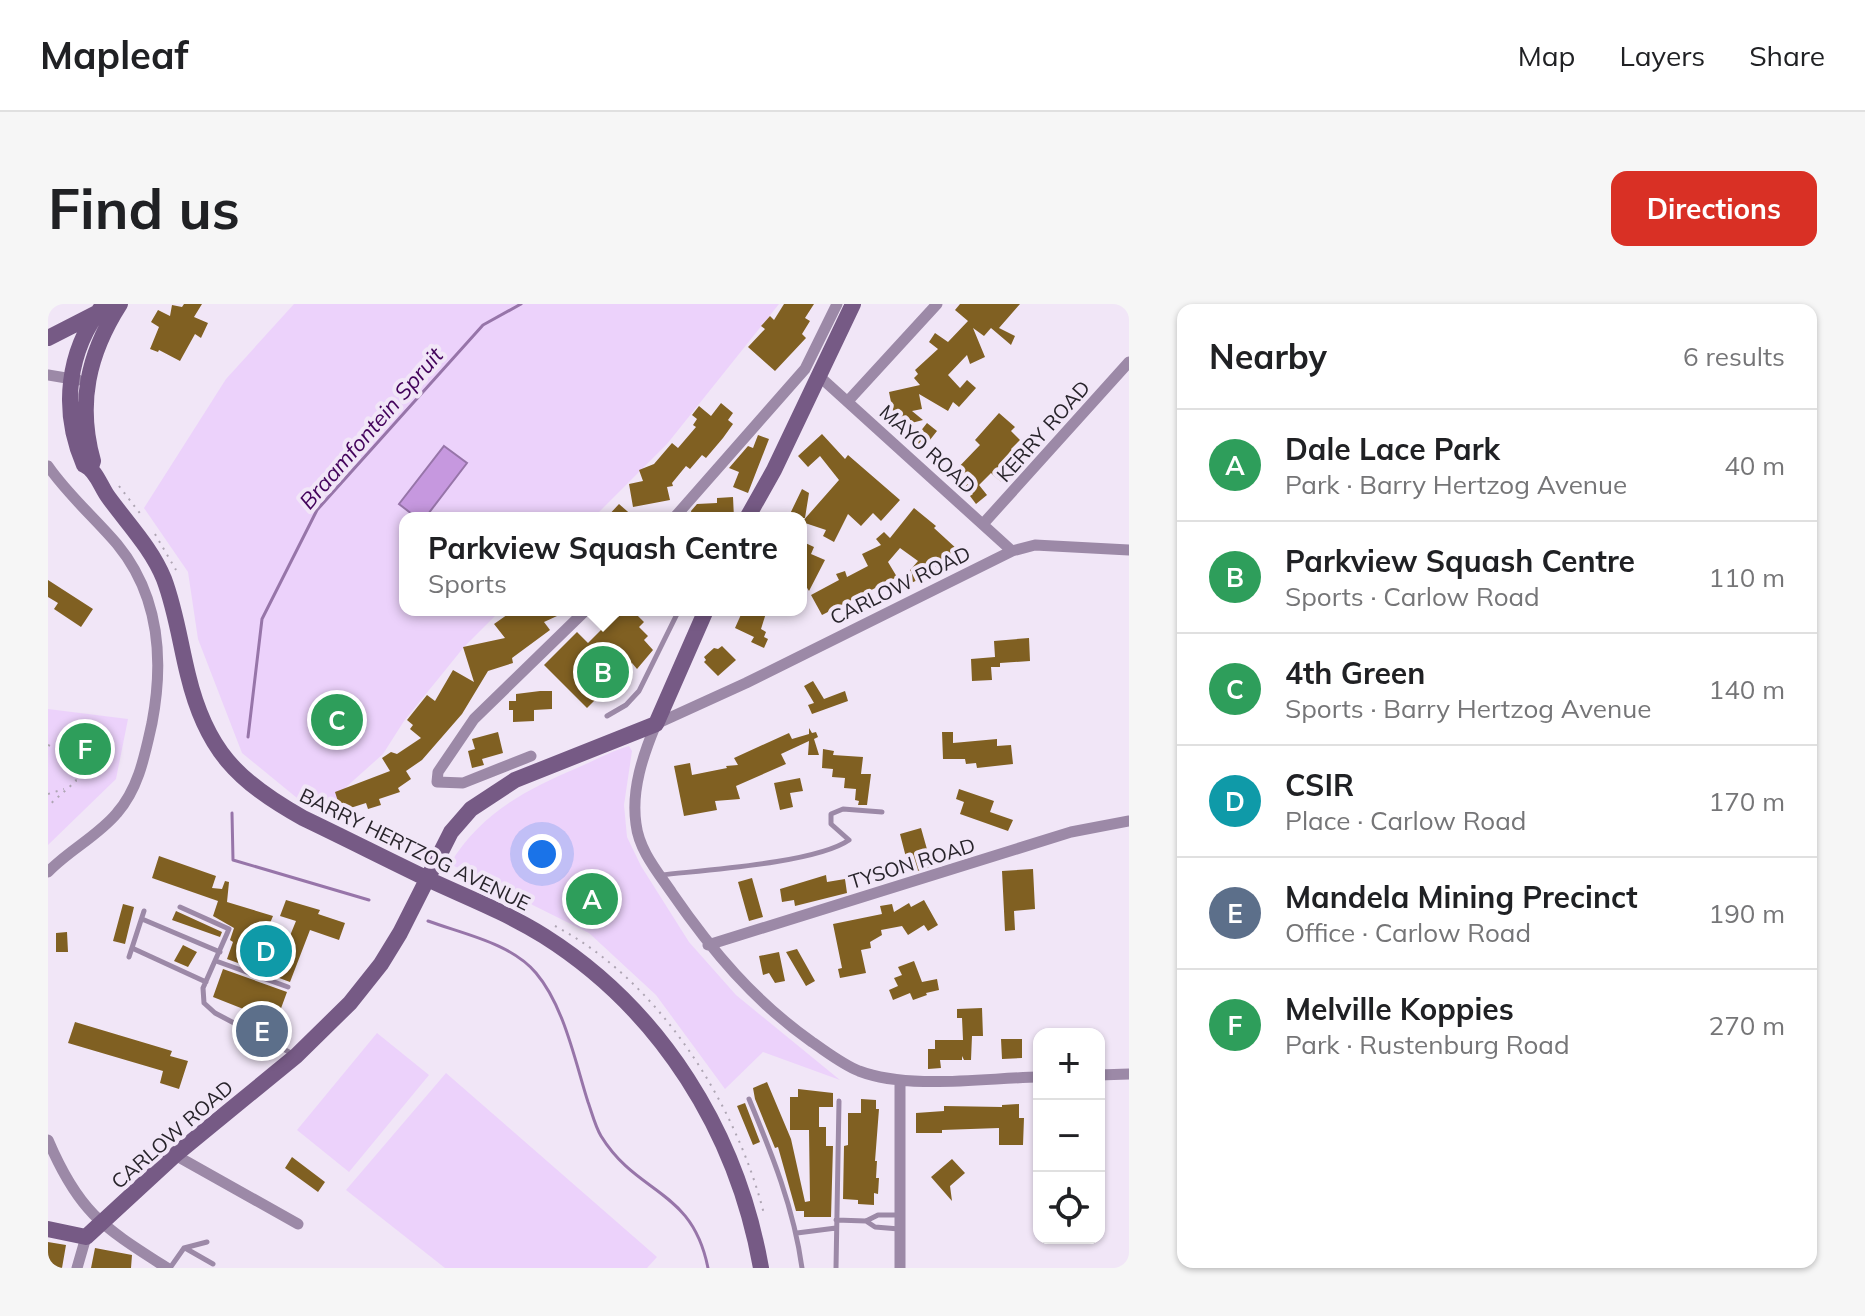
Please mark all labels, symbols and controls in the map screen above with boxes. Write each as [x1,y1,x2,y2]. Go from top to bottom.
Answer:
text: Mapleaf [40,31,188,79]
text: Map [1518,38,1575,73]
text: Layers [1619,38,1705,73]
text: Share [1749,38,1825,73]
button: Directions [1611,171,1817,246]
text: Find us [48,173,240,243]
text: Nearby [1209,335,1327,378]
water label: Braamfontein Spruit [293,340,450,515]
text: 6 results [1683,340,1785,373]
street label: KERRY ROAD [991,375,1095,487]
street label: MAYO ROAD [875,399,981,499]
text: Dale Lace Park [1285,430,1500,468]
text: A [1225,449,1245,482]
text: 40 m [1724,449,1785,482]
text: Park · Barry Hertzog Avenue [1285,468,1627,501]
popup [399,512,807,616]
text: Parkview Squash Centre [428,529,778,567]
street label: CARLOW ROAD [826,540,974,630]
text: Parkview Squash Centre [1285,542,1635,580]
text: B [1226,561,1244,594]
text: 110 m [1709,561,1785,594]
text: Sports [428,567,507,600]
text: Sports · Carlow Road [1285,580,1540,613]
pin: B [577,642,629,702]
text: 4th Green [1285,654,1425,692]
text: C [1226,673,1244,706]
text: 140 m [1709,673,1785,706]
pin: C [311,690,363,750]
text: Sports · Barry Hertzog Avenue [1285,692,1651,725]
pin: F [59,719,111,779]
text: CSIR [1285,766,1354,804]
street label: BARRY HERTZOG AVENUE [296,782,534,916]
text: D [1225,785,1245,818]
text: 170 m [1709,785,1785,818]
text: Place · Carlow Road [1285,804,1526,837]
street label: TYSON ROAD [846,832,978,894]
your location [522,834,562,874]
pin: A [566,869,618,929]
text: Mandela Mining Precinct [1285,878,1638,916]
text: E [1227,897,1243,930]
text: 190 m [1709,897,1785,930]
text: Office · Carlow Road [1285,916,1531,949]
pin: D [240,921,292,981]
text: Melville Koppies [1285,990,1514,1028]
pin: E [236,1001,288,1061]
text: F [1228,1009,1242,1042]
text: 270 m [1709,1009,1785,1042]
map controls [1033,1028,1105,1244]
button: + [1033,1028,1105,1100]
text: Park · Rustenburg Road [1285,1028,1570,1061]
street label: CARLOW ROAD [106,1074,238,1194]
button: − [1033,1100,1105,1172]
button: locate [1033,1172,1105,1244]

